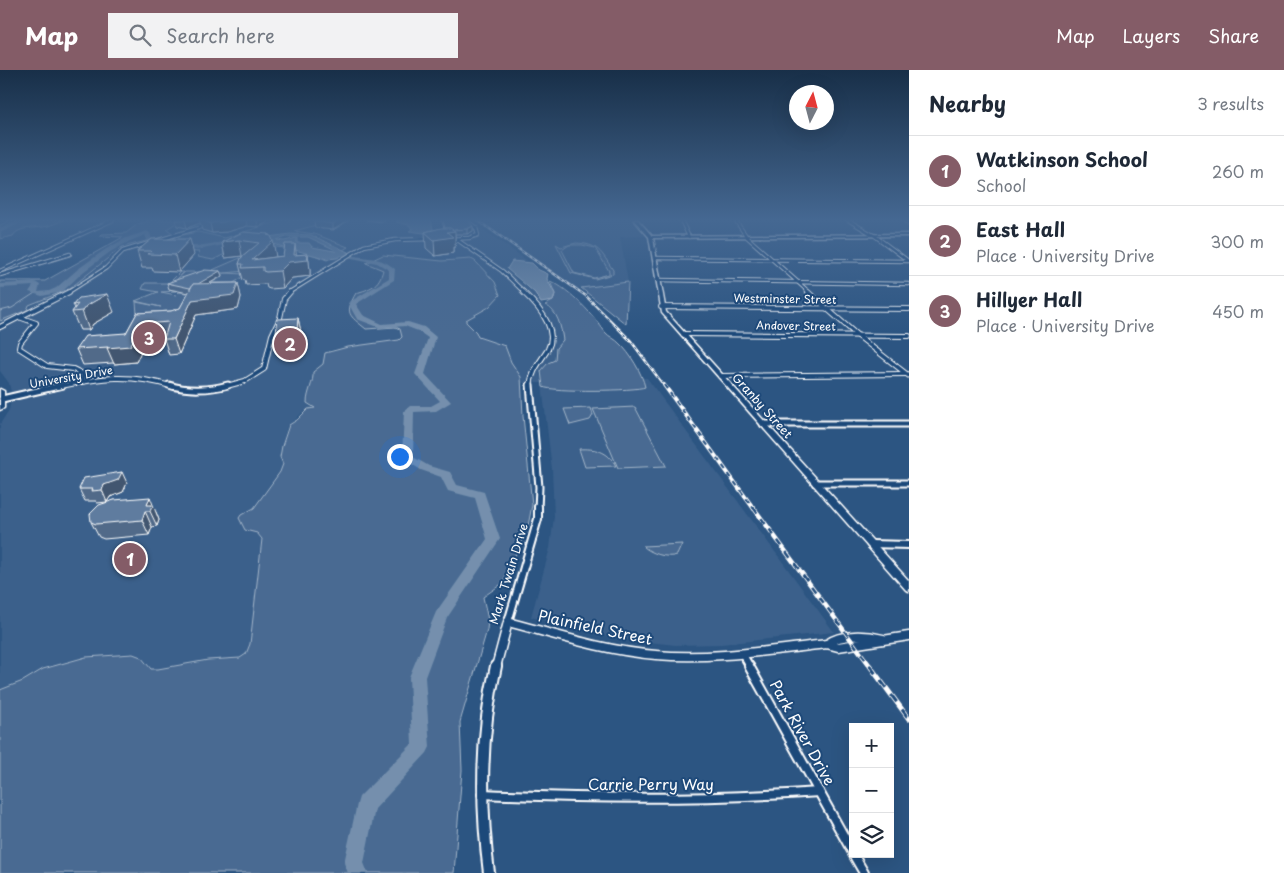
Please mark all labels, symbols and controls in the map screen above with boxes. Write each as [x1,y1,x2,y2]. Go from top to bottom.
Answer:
search box [108,13,458,58]
text: Map [25,17,78,53]
icon: search [126,21,154,49]
text: Search here [166,21,275,49]
text: Map [1056,22,1095,49]
text: Layers [1123,22,1180,49]
text: Share [1208,22,1259,49]
north arrow [789,85,834,130]
text: Nearby [929,87,1006,119]
text: 3 results [1197,91,1264,115]
text: Watkinson School [976,145,1148,173]
text: 1 [941,159,949,183]
text: 260 m [1212,159,1264,183]
text: School [976,173,1026,197]
text: East Hall [976,215,1065,243]
text: 2 [939,229,951,253]
text: 300 m [1210,229,1264,253]
text: Place · University Drive [976,243,1155,267]
text: Hillyer Hall [976,285,1082,313]
street label: Westminster Street [733,289,837,308]
text: 3 [940,299,950,323]
text: 450 m [1212,299,1264,323]
text: Place · University Drive [976,313,1155,337]
street label: Andover Street [756,316,836,335]
pin: 3 [133,319,165,357]
pin: 2 [274,325,306,363]
street label: University Drive [28,361,114,392]
street label: Granby Street [728,369,797,442]
your location [387,444,413,470]
street label: Mark Twain Drive [484,521,532,626]
pin: 1 [114,540,146,578]
street label: Plainfield Street [536,603,654,650]
street label: Park River Drive [765,675,842,789]
map controls [849,723,894,858]
button: + [849,723,894,768]
button: − [849,768,894,813]
street label: Carrie Perry Way [588,772,714,795]
button: layers [849,813,894,858]

